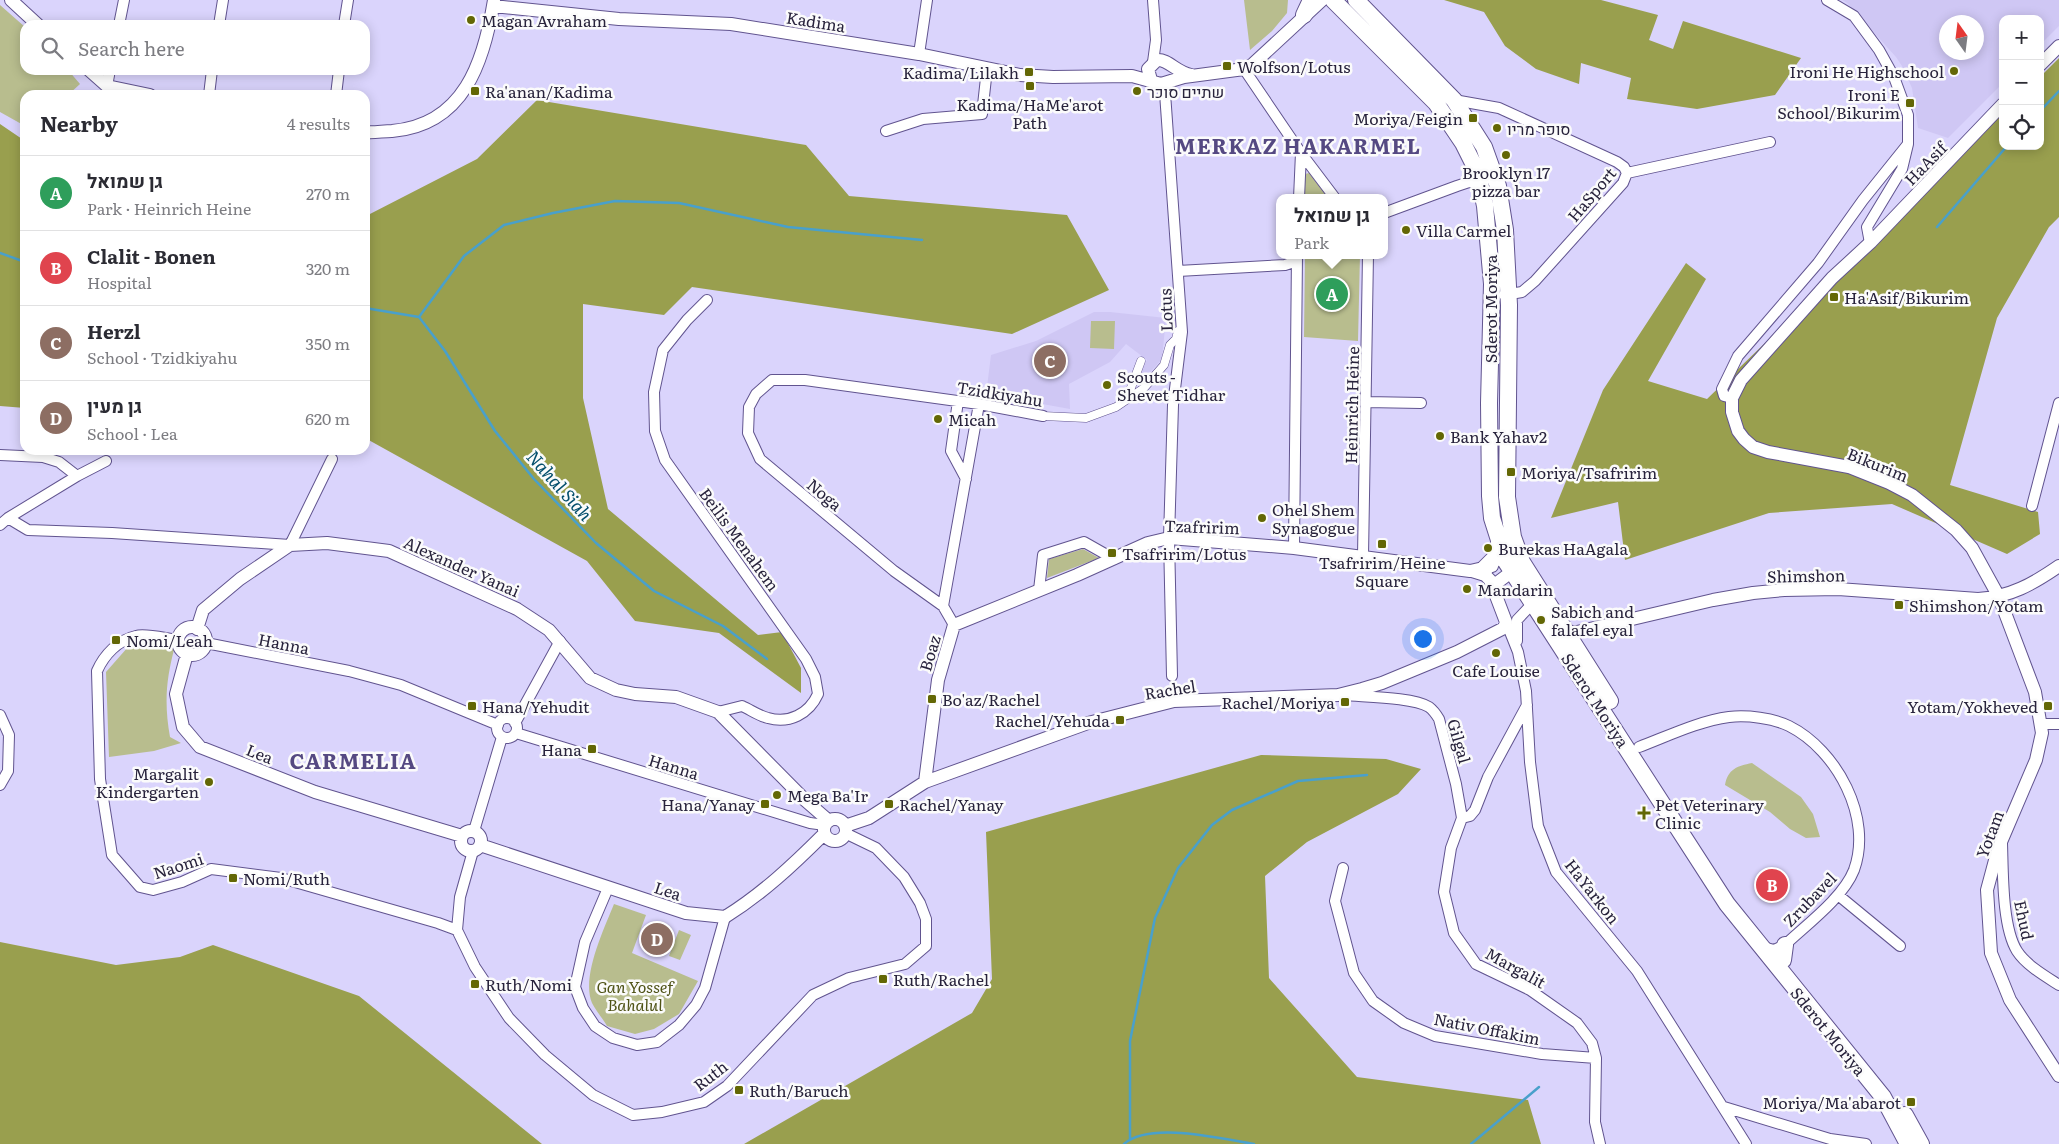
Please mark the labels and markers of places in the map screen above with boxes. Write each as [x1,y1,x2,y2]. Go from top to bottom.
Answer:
place label: Magan Avraham [481,8,607,32]
marker: Magan Avraham [465,14,477,26]
place label: Wolfson/Lotus [1237,54,1350,78]
place label: Ironi He Highschool [1790,59,1944,83]
place label: Kadima/Lilakh [903,60,1019,84]
marker: Wolfson/Lotus [1221,60,1233,72]
marker: Ironi He Highschool [1948,65,1960,77]
marker: Kadima/Lilakh [1023,66,1035,78]
place label: Ra'anan/Kadima [485,79,613,103]
place label: שתיים סוכר [1147,79,1224,103]
marker: Kadima/HaMe'arot Path [1024,80,1036,92]
place label: Ironi E School/Bikurim [1777,82,1900,124]
marker: Ra'anan/Kadima [469,85,481,97]
marker: שתיים סוכר [1131,85,1143,97]
place label: Kadima/HaMe'arot Path [956,92,1104,134]
marker: Ironi E School/Bikurim [1904,97,1916,109]
place label: Moriya/Feigin [1354,106,1463,130]
marker: Moriya/Feigin [1467,112,1479,124]
place label: סופר מריו [1507,116,1571,140]
marker: סופר מריו [1491,122,1503,134]
marker: Brooklyn 17 pizza bar [1500,149,1512,161]
place label: Brooklyn 17 pizza bar [1462,160,1550,202]
place label: Villa Carmel [1416,218,1511,242]
marker: Villa Carmel [1400,224,1412,236]
pin: A [1316,275,1348,313]
place label: Ha'Asif/Bikurim [1844,285,1970,309]
marker: Ha'Asif/Bikurim [1828,291,1840,303]
pin: C [1034,342,1066,380]
place label: Scouts - Shevet Tidhar [1117,364,1226,406]
marker: Scouts - Shevet Tidhar [1101,379,1113,391]
place label: Micah [948,407,997,431]
marker: Micah [932,413,944,425]
place label: Bank Yahav2 [1450,424,1547,448]
marker: Bank Yahav2 [1434,430,1446,442]
place label: Moriya/Tsafririm [1521,460,1658,484]
marker: Moriya/Tsafririm [1505,466,1517,478]
place label: Ohel Shem Synagogue [1272,497,1355,539]
marker: Ohel Shem Synagogue [1256,512,1268,524]
place label: Burekas HaAgala [1498,536,1628,560]
marker: Tsafririm/Heine Square [1376,538,1388,550]
place label: Tsafririm/Lotus [1122,541,1246,565]
marker: Burekas HaAgala [1482,542,1494,554]
marker: Tsafririm/Lotus [1106,547,1118,559]
place label: Tsafririm/Heine Square [1319,550,1445,592]
place label: Mandarin [1477,577,1554,601]
marker: Mandarin [1461,583,1473,595]
place label: Shimshon/Yotam [1909,593,2044,617]
place label: Sabich and falafel eyal [1551,599,1634,641]
marker: Shimshon/Yotam [1893,599,1905,611]
marker: Sabich and falafel eyal [1535,614,1547,626]
place label: Nomi/Leah [126,628,214,652]
marker: Nomi/Leah [110,634,122,646]
marker: Cafe Louise [1490,647,1502,659]
place label: Cafe Louise [1452,658,1540,682]
place label: Bo'az/Rachel [942,687,1040,711]
place label: Rachel/Moriya [1222,690,1335,714]
marker: Bo'az/Rachel [926,693,938,705]
place label: Hana/Yehudit [482,694,590,718]
place label: Yotam/Yokheved [1907,694,2038,718]
marker: Rachel/Moriya [1339,696,1351,708]
marker: Hana/Yehudit [466,700,478,712]
marker: Yotam/Yokheved [2042,700,2054,712]
place label: Rachel/Yehuda [995,708,1110,732]
marker: Rachel/Yehuda [1114,714,1126,726]
place label: Hana [541,737,582,761]
marker: Hana [586,743,598,755]
place label: Margalit Kindergarten [96,761,200,803]
marker: Margalit Kindergarten [203,776,215,788]
place label: Mega Ba'Ir [787,783,868,807]
marker: Mega Ba'Ir [771,789,783,801]
place label: Hana/Yanay [661,792,756,816]
place label: Rachel/Yanay [899,792,1004,816]
place label: Pet Veterinary Clinic [1655,792,1765,834]
marker: Hana/Yanay [759,798,771,810]
marker: Rachel/Yanay [883,798,895,810]
marker: Pet Veterinary Clinic [1637,806,1651,820]
place label: Nomi/Ruth [243,866,330,890]
pin: B [1756,866,1788,904]
marker: Nomi/Ruth [227,872,239,884]
pin: D [641,920,673,958]
place label: Ruth/Rachel [893,967,989,991]
place label: Ruth/Nomi [485,972,572,996]
marker: Ruth/Rachel [877,973,889,985]
marker: Ruth/Nomi [469,978,481,990]
place label: Ruth/Baruch [749,1078,849,1102]
marker: Ruth/Baruch [733,1084,745,1096]
place label: Moriya/Ma'abarot [1763,1090,1902,1114]
marker: Moriya/Ma'abarot [1905,1096,1917,1108]

